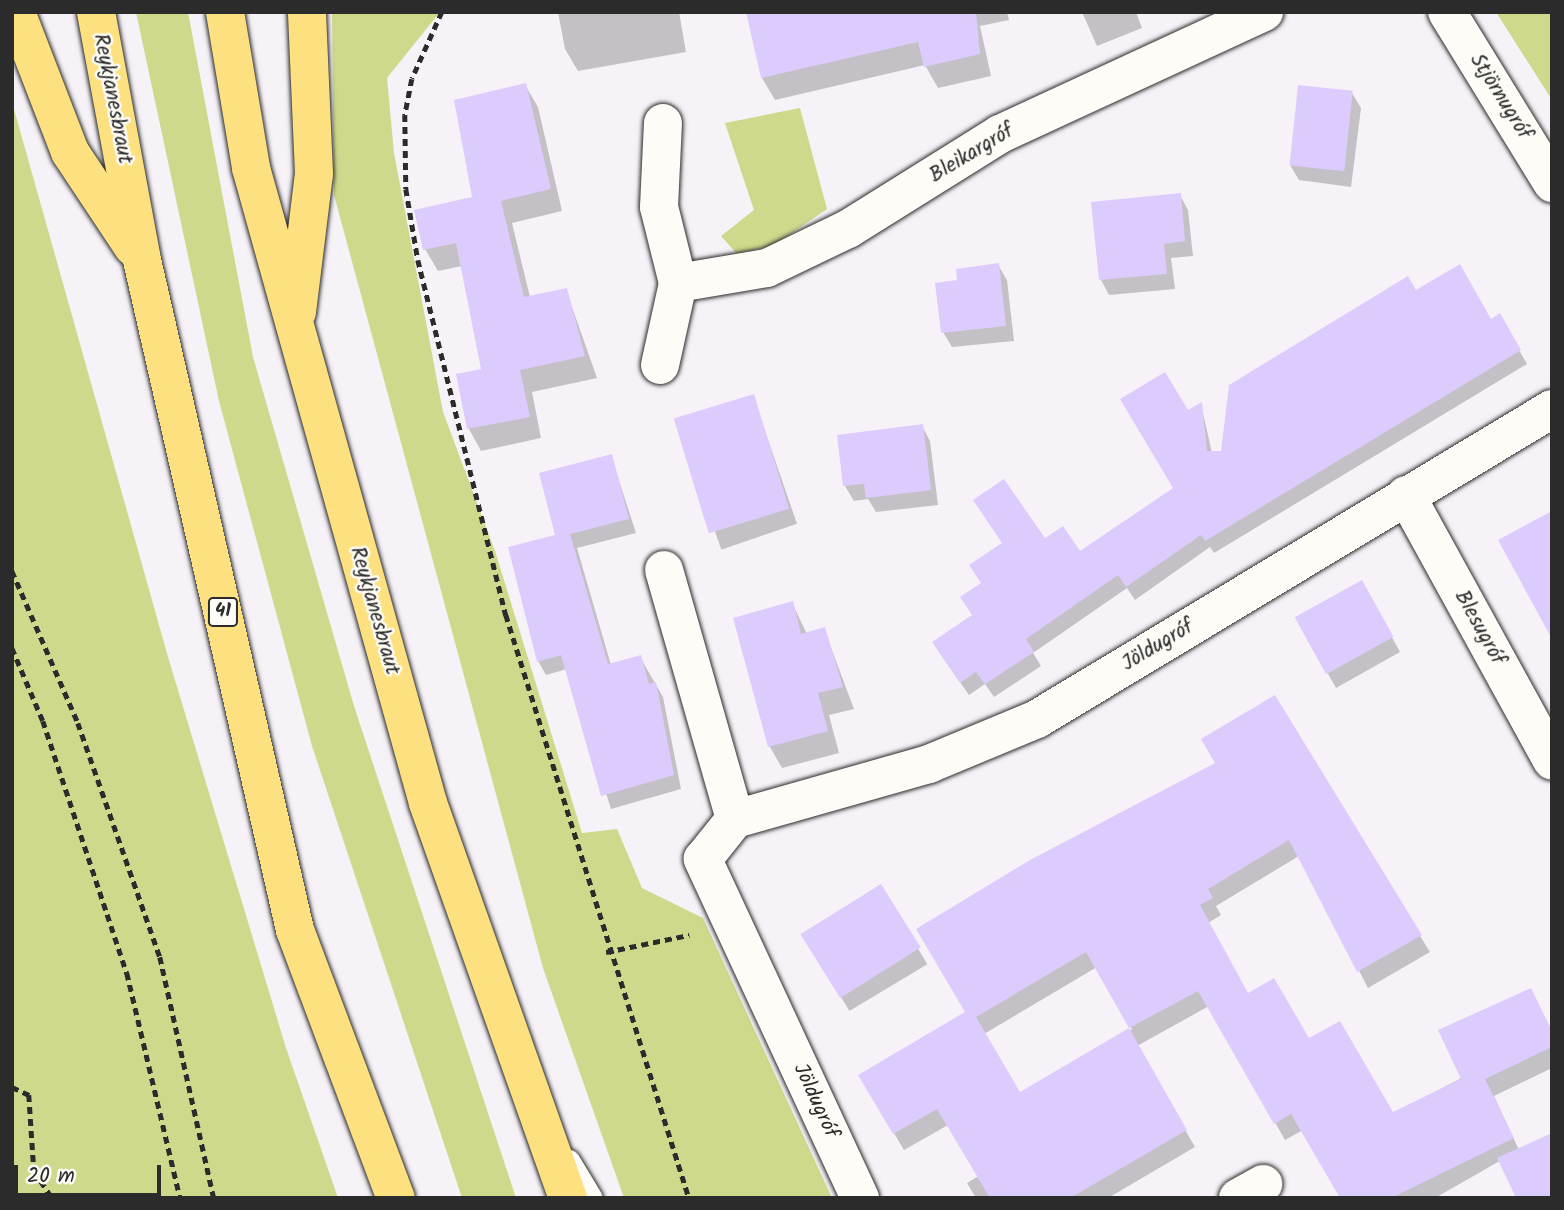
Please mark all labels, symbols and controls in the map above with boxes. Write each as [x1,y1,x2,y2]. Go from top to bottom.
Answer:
street label: Reykjanesbraut [87,32,137,166]
street label: Stjörnugróf [1464,49,1536,145]
street label: Bleikargróf [925,119,1019,189]
street label: Reykjanesbraut [344,544,404,678]
street label: Blesugróf [1448,586,1510,670]
road number: 41 [207,596,239,628]
street label: Jöldugróf [1117,615,1199,677]
street label: Jöldugróf [787,1060,843,1142]
scale bar [18,1150,164,1194]
text: 20 m [27,1160,75,1193]

